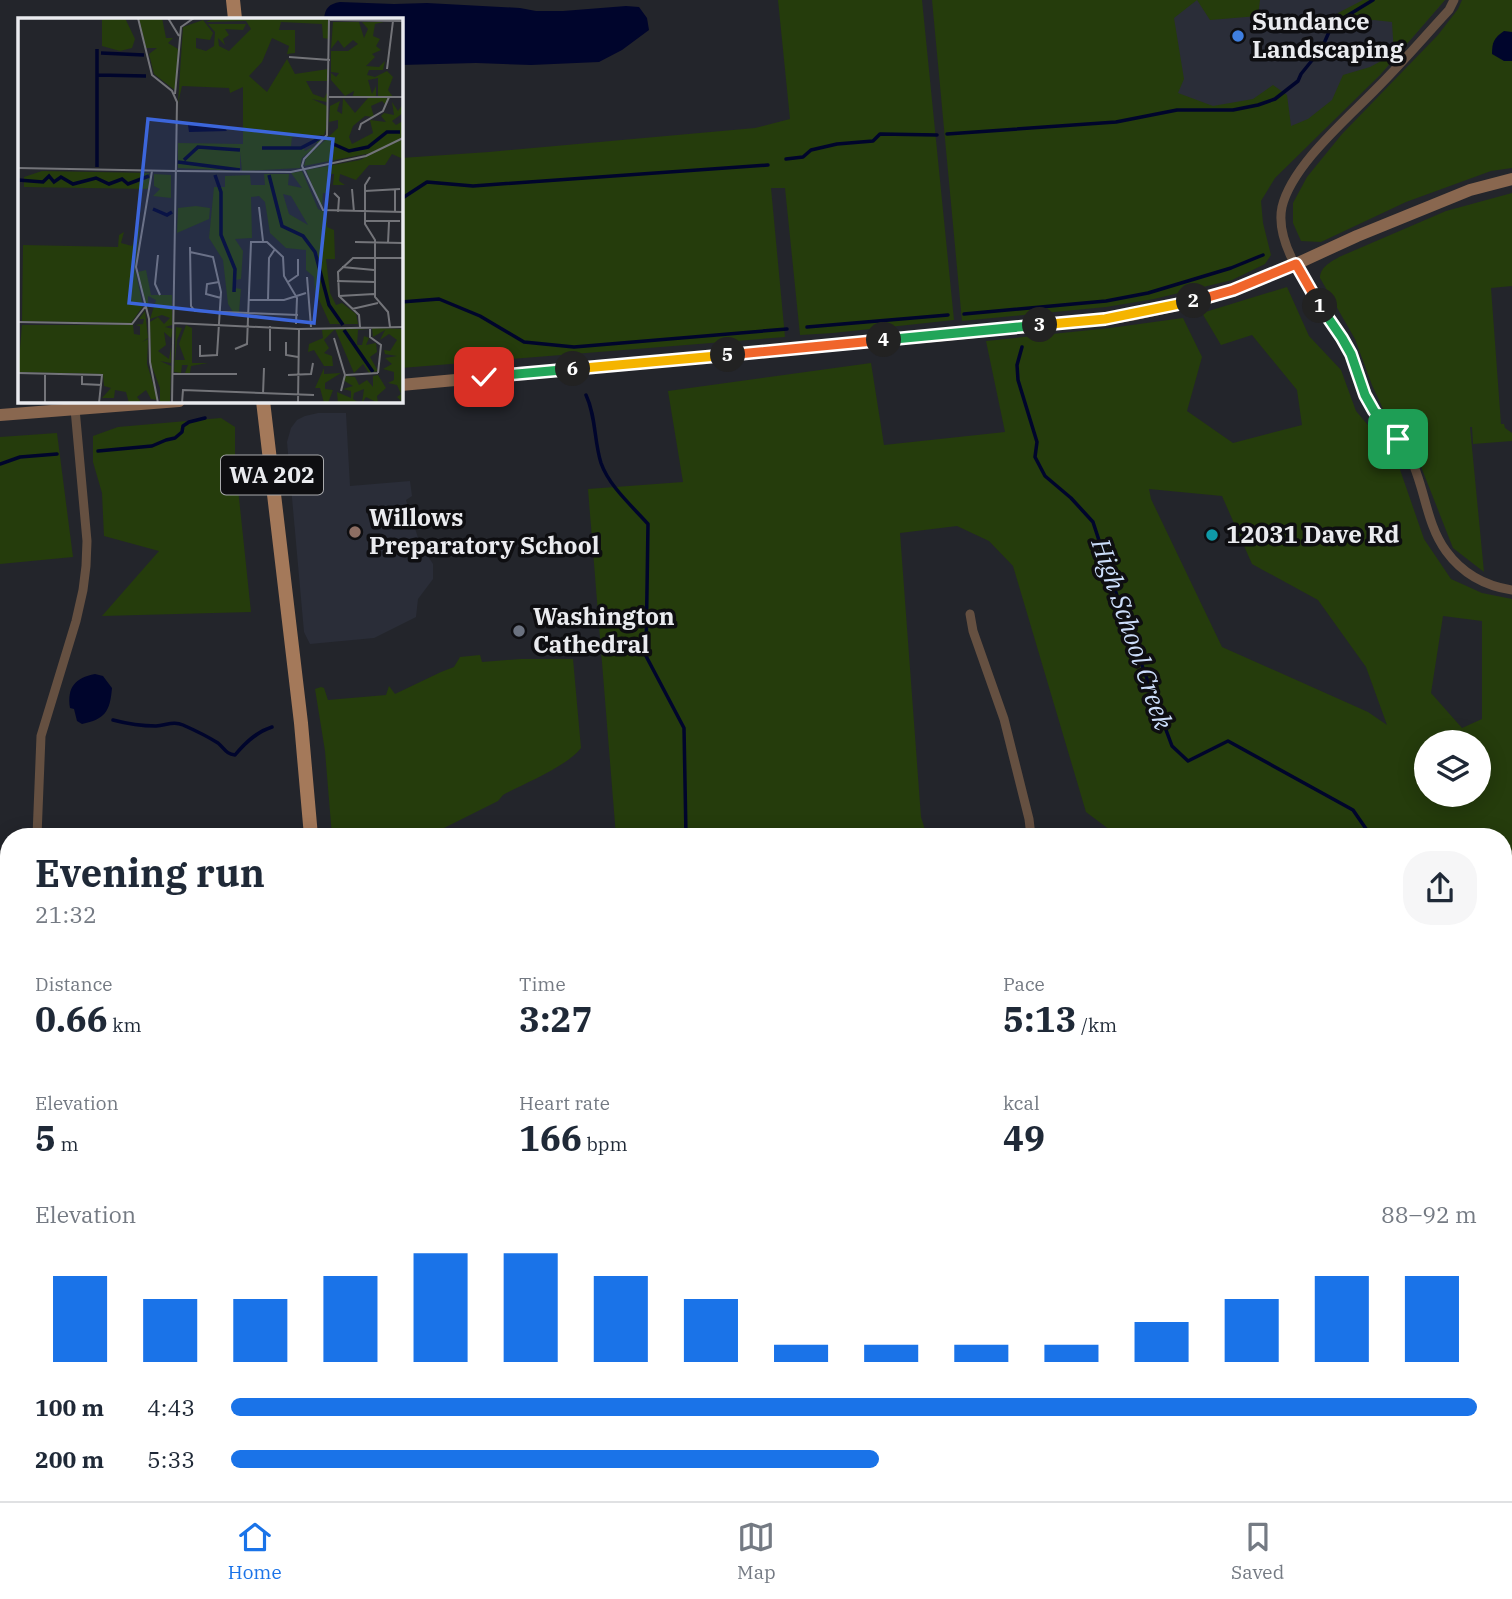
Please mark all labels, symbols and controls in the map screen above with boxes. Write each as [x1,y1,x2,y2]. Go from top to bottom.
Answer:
place label: Sundance Landscaping [1252,5,1404,65]
inset map [18,18,402,402]
marker: Sundance Landscaping [1230,28,1246,44]
pin: 2 [1176,284,1212,318]
text: 2 [1188,288,1199,312]
pin: 1 [1302,288,1338,324]
text: 1 [1314,293,1325,317]
pin: 3 [1023,308,1058,342]
text: 3 [1034,312,1045,336]
pin: 4 [866,322,902,358]
text: 4 [878,327,889,351]
pin: 5 [710,338,746,372]
text: 5 [722,342,733,366]
pin [454,347,514,407]
pin: 6 [556,352,590,386]
text: 6 [567,356,578,380]
icon: check [465,358,503,396]
pin [1368,409,1428,469]
icon: arrive [1379,420,1417,458]
road number: WA 202 [221,456,323,495]
place label: Willows Preparatory School [369,501,600,561]
place label: 12031 Dave Rd [1226,518,1400,550]
marker: Willows Preparatory School [347,524,363,540]
marker: 12031 Dave Rd [1204,527,1220,543]
water label: High School Creek [1084,532,1182,734]
place label: Washington Cathedral [533,600,675,660]
marker: Washington Cathedral [511,623,527,639]
map controls [1414,730,1491,807]
button: layers [1414,730,1491,807]
text: Evening run [35,848,265,897]
button: share [1403,851,1477,925]
text: 21:32 [35,899,97,929]
text: Distance [35,972,113,996]
text: Time [519,972,566,996]
text: Pace [1003,972,1045,996]
text: 0.66 [35,996,108,1042]
text: 3:27 [519,996,593,1042]
text: 5:13 [1003,996,1077,1042]
text: km [108,1013,142,1037]
text: /km [1077,1013,1117,1037]
text: Elevation [35,1091,119,1115]
text: Heart rate [519,1091,610,1115]
text: kcal [1003,1091,1040,1115]
text: 5 [35,1115,56,1161]
text: 166 [519,1115,582,1161]
text: 49 [1003,1115,1045,1161]
text: m [56,1132,79,1156]
text: bpm [582,1132,628,1156]
text: Elevation [35,1199,136,1229]
text: 88–92 m [1381,1199,1477,1229]
text: 100 m [35,1392,104,1422]
text: 4:43 [147,1392,195,1422]
text: 200 m [35,1444,104,1474]
text: 5:33 [147,1444,195,1474]
tab: Home [228,1518,282,1584]
tab: Map [737,1518,776,1584]
tab: Saved [1231,1518,1284,1584]

